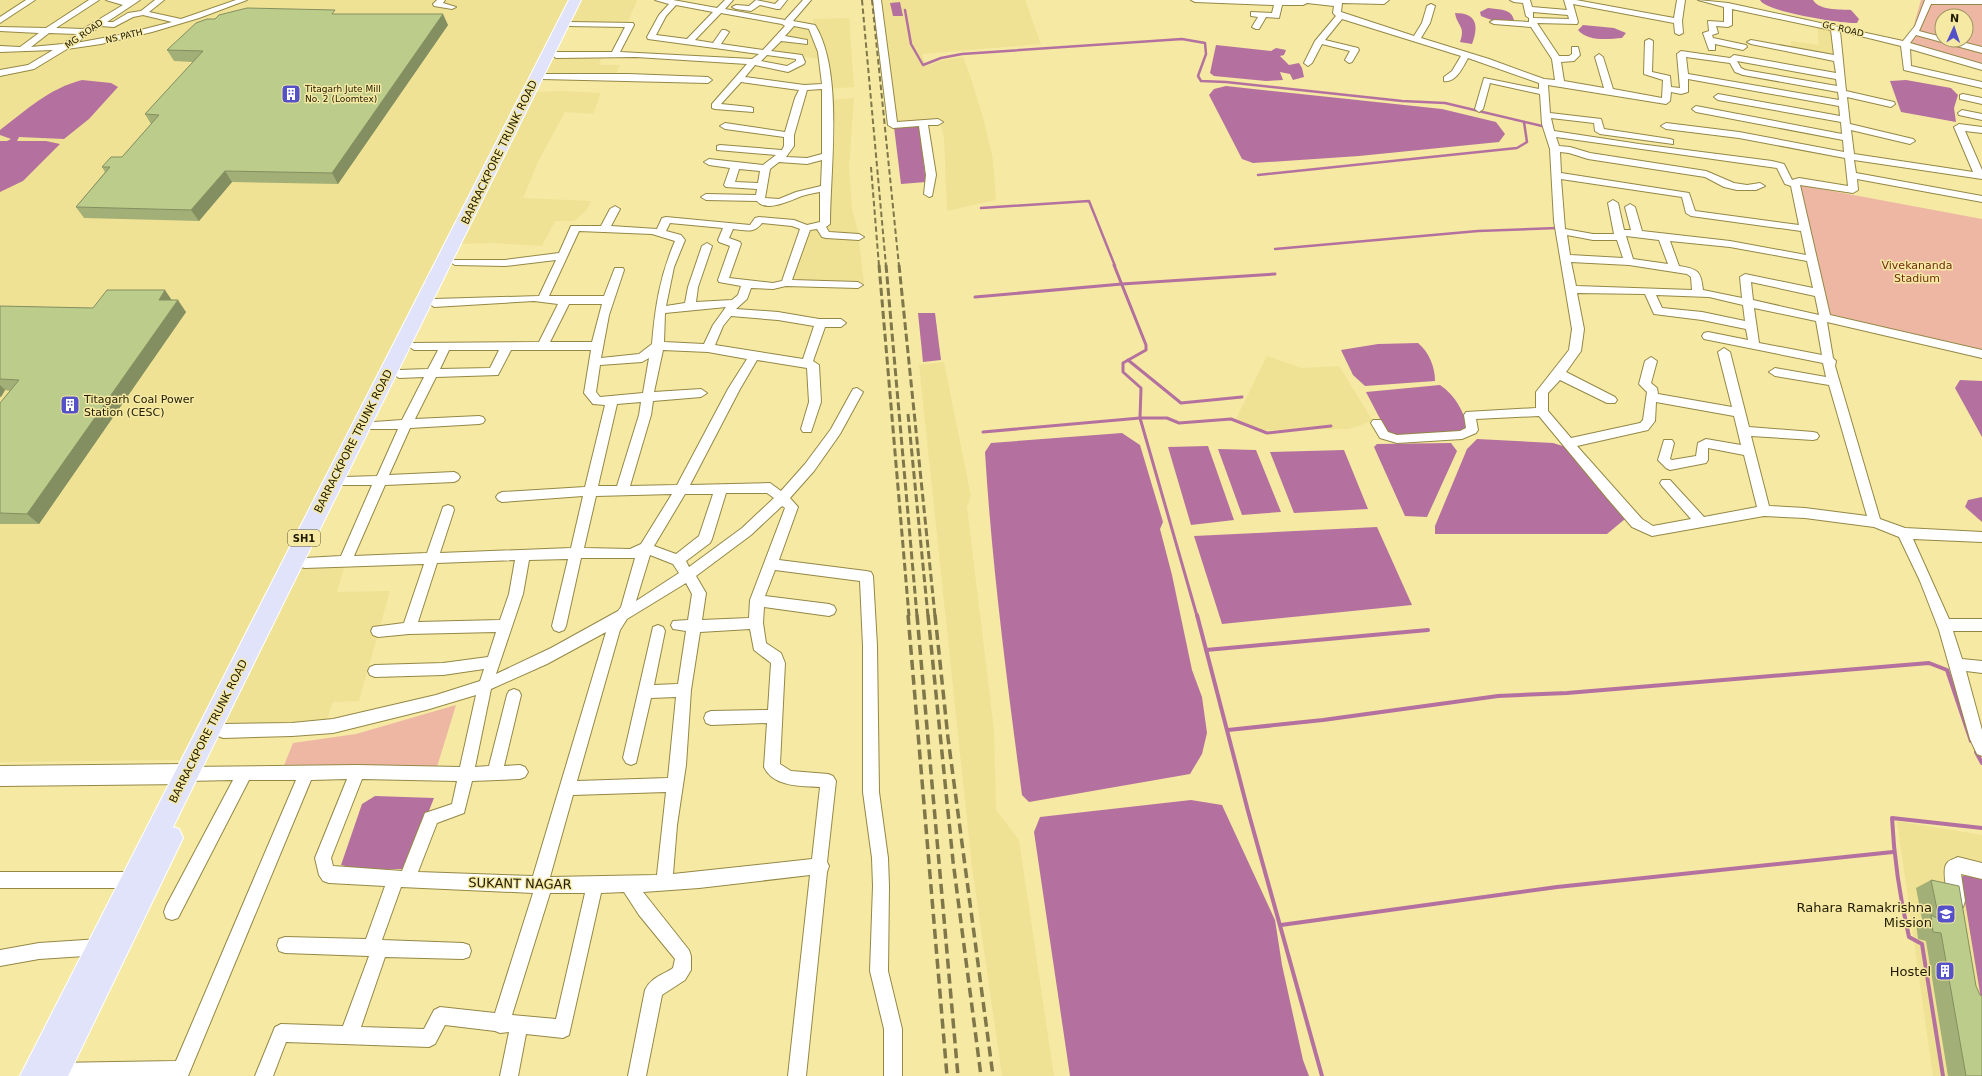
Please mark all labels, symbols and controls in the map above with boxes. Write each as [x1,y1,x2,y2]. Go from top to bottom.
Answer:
north arrow [1934,8,1974,48]
text: N [1950,12,1959,25]
street label: MG ROAD [63,17,105,51]
street label: GC ROAD [1821,19,1865,39]
street label: NS PATH [104,27,144,45]
street label: BARRACKPORE TRUNK ROAD [459,78,540,227]
building icon: Titagarh Jute Mill No. 2 (Loomtex) [280,83,302,105]
place label: Titagarh Jute Mill No. 2 (Loomtex) [304,84,381,104]
park label: Vivekananda Stadium [1882,259,1952,285]
street label: BARRACKPORE TRUNK ROAD [312,367,395,515]
place label: Titagarh Coal Power Station (CESC) [83,393,194,419]
building icon: Titagarh Coal Power Station (CESC) [59,394,81,416]
road number: SH1 [288,530,320,546]
street label: BARRACKPORE TRUNK ROAD [167,657,250,805]
street label: SUKANT NAGAR [468,875,572,892]
place label: Rahara Ramakrishna Mission [1797,900,1932,930]
school or university icon: Rahara Ramakrishna Mission [1935,903,1957,925]
building icon: Hostel [1934,960,1956,982]
place label: Hostel [1890,964,1931,979]

